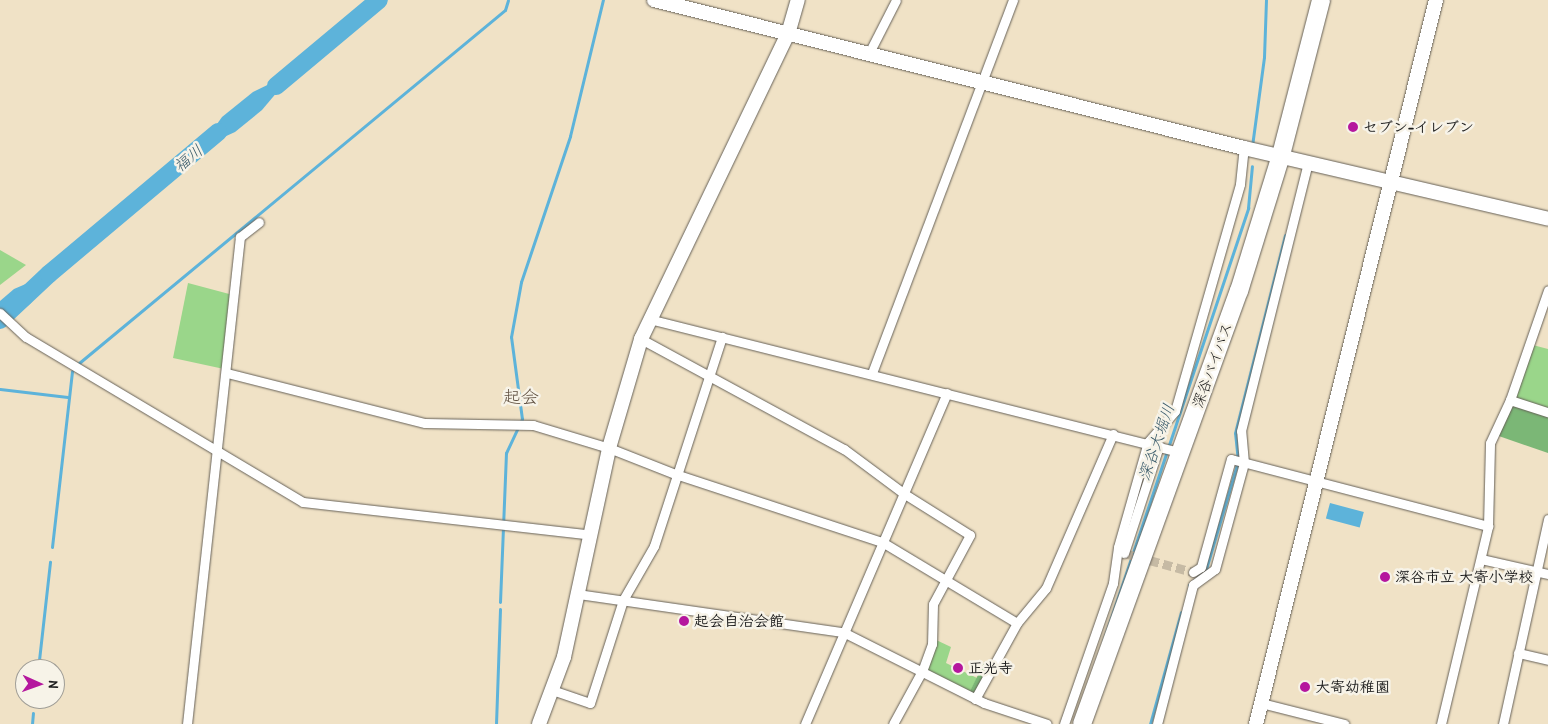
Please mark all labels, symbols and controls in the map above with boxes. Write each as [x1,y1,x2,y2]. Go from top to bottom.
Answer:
place label: セブン-イレブン [1363,118,1474,136]
marker: セブン-イレブン [1347,121,1359,133]
water label: 福川 [170,140,206,176]
street label: 深谷バイパス [1188,320,1236,410]
district label: 起会 [503,386,539,408]
water label: 深谷大堀川 [1134,401,1178,483]
place label: 深谷市立 大寄小学校 [1395,568,1533,586]
marker: 深谷市立 大寄小学校 [1379,571,1391,583]
place label: 起会自治会館 [694,612,784,630]
marker: 起会自治会館 [678,615,690,627]
north arrow [15,659,65,709]
place label: 正光寺 [968,659,1013,677]
marker: 正光寺 [952,662,964,674]
place label: 大寄幼稚園 [1315,678,1390,696]
text: N [45,680,64,689]
marker: 大寄幼稚園 [1299,681,1311,693]

